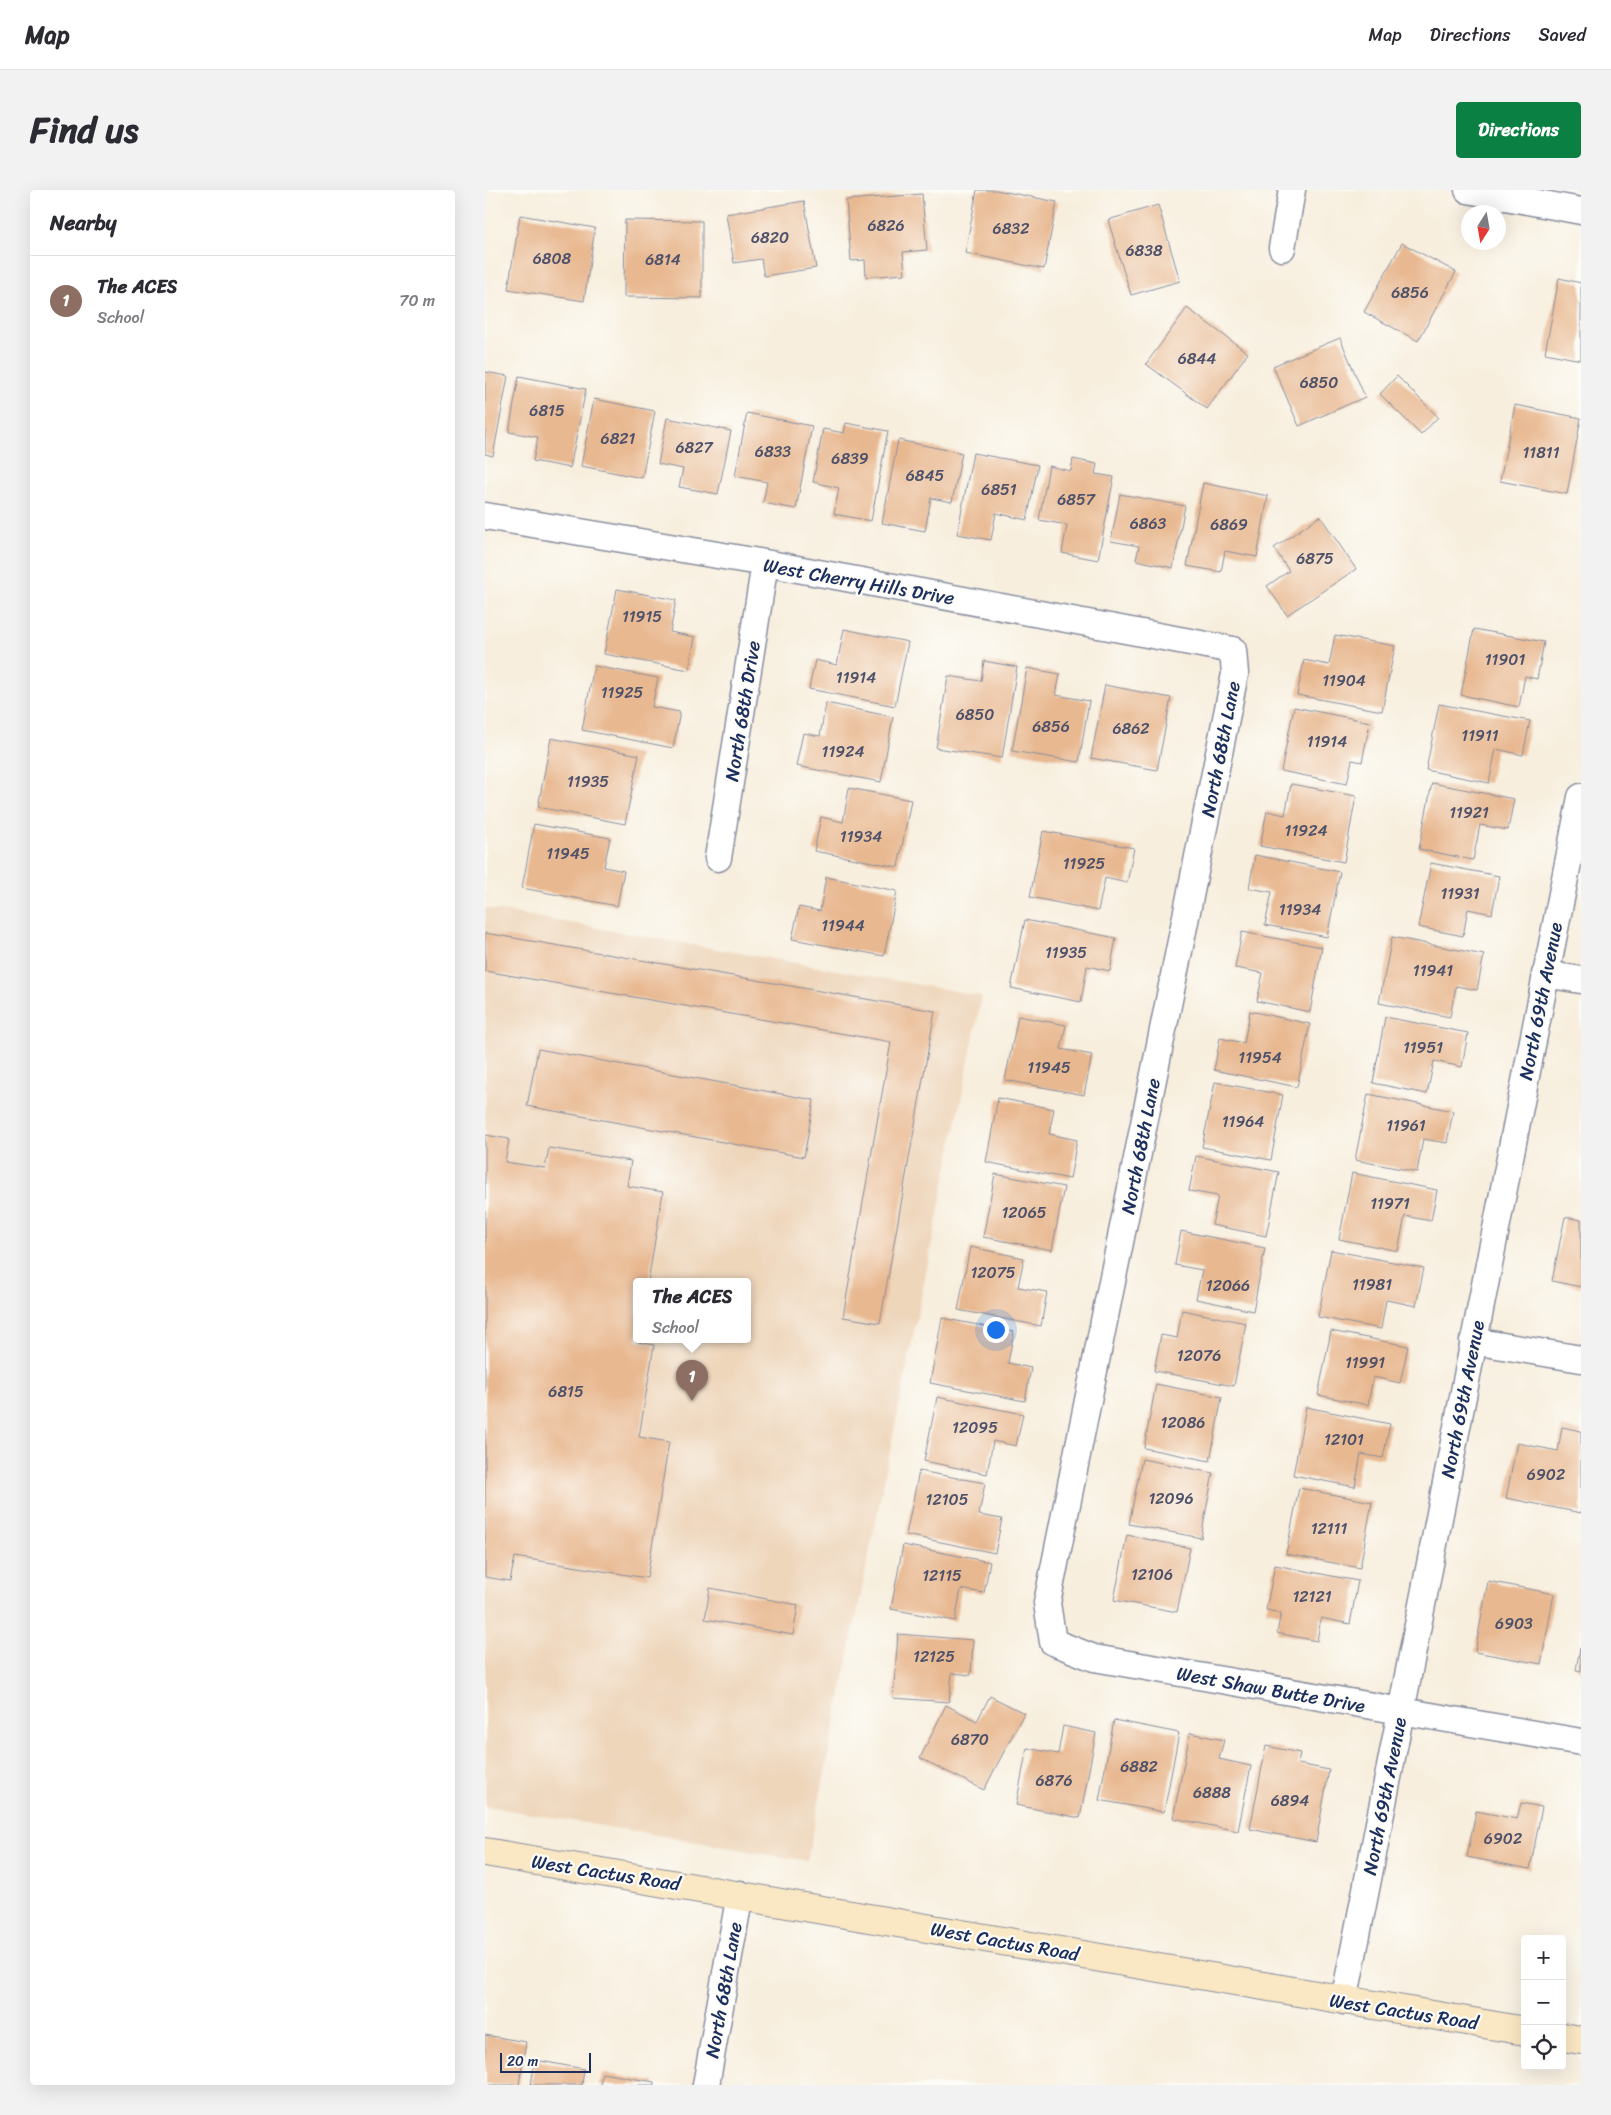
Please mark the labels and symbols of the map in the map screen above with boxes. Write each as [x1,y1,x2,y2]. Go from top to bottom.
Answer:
north arrow [1461,205,1506,250]
house number: 6826 [867,211,905,240]
house number: 6832 [993,214,1029,243]
house number: 6820 [751,223,789,252]
house number: 6838 [1125,236,1163,265]
house number: 6808 [533,244,572,273]
house number: 6814 [645,245,681,274]
house number: 6856 [1391,278,1429,307]
house number: 6844 [1178,344,1216,373]
house number: 6850 [1300,368,1338,397]
house number: 6815 [529,396,565,425]
house number: 6821 [601,424,636,453]
house number: 6827 [675,433,713,462]
house number: 6833 [755,437,791,466]
house number: 11811 [1522,438,1560,467]
house number: 6839 [831,444,869,473]
house number: 6845 [906,461,944,490]
house number: 6851 [981,475,1017,504]
house number: 6857 [1057,485,1096,514]
house number: 6863 [1130,509,1167,538]
house number: 6869 [1210,510,1248,539]
house number: 6875 [1296,544,1334,573]
street label: West Cherry Hills Drive [761,548,957,615]
house number: 11915 [622,602,662,631]
street label: North 68th Drive [715,638,770,784]
house number: 11901 [1485,645,1525,674]
house number: 11914 [836,663,876,692]
house number: 11904 [1322,666,1366,695]
house number: 11925 [601,678,644,707]
street label: North 68th Lane [1191,678,1250,820]
house number: 6850 [956,700,994,729]
house number: 6856 [1032,712,1070,741]
house number: 6862 [1112,714,1150,743]
house number: 11911 [1461,721,1499,750]
house number: 11914 [1307,727,1347,756]
house number: 11924 [822,737,864,766]
house number: 11935 [567,767,609,796]
house number: 11921 [1449,798,1489,827]
house number: 11924 [1285,816,1327,845]
house number: 11934 [840,822,882,851]
house number: 11945 [546,839,590,868]
house number: 11925 [1063,849,1106,878]
house number: 11931 [1440,879,1480,908]
house number: 11934 [1279,895,1321,924]
house number: 11944 [821,911,865,940]
street label: North 69th Avenue [1509,919,1572,1083]
house number: 11935 [1045,938,1087,967]
house number: 11941 [1413,956,1453,985]
house number: 11951 [1403,1033,1443,1062]
house number: 11954 [1238,1043,1282,1072]
house number: 11945 [1027,1053,1071,1082]
street label: North 68th Lane [1111,1075,1170,1217]
house number: 11964 [1222,1107,1264,1136]
house number: 11961 [1386,1111,1426,1140]
house number: 11971 [1370,1189,1410,1218]
house number: 12065 [1001,1198,1047,1227]
house number: 12075 [970,1258,1016,1287]
house number: 11981 [1352,1270,1392,1299]
house number: 12066 [1206,1271,1250,1300]
your location [983,1317,1009,1343]
street label: North 69th Avenue [1431,1317,1494,1481]
house number: 12076 [1177,1341,1221,1370]
house number: 11991 [1345,1348,1385,1377]
pin: 1 [676,1360,708,1401]
house number: 6815 [548,1377,584,1406]
house number: 12086 [1161,1408,1205,1437]
house number: 12095 [952,1413,998,1442]
house number: 12101 [1324,1425,1364,1454]
house number: 6902 [1527,1460,1565,1489]
house number: 12096 [1148,1484,1194,1513]
house number: 12105 [926,1485,969,1514]
house number: 12111 [1311,1514,1347,1543]
house number: 12106 [1131,1560,1173,1589]
house number: 12115 [922,1561,962,1590]
house number: 12121 [1292,1582,1332,1611]
house number: 6903 [1495,1609,1533,1638]
house number: 12125 [913,1642,955,1671]
street label: West Shaw Butte Drive [1174,1657,1368,1722]
street label: North 69th Avenue [1353,1714,1416,1878]
house number: 6870 [951,1725,989,1754]
house number: 6882 [1120,1752,1158,1781]
house number: 6876 [1036,1766,1072,1795]
house number: 6888 [1193,1778,1231,1807]
house number: 6894 [1271,1786,1309,1815]
house number: 6902 [1484,1824,1522,1853]
street label: West Cactus Road [529,1844,685,1901]
street label: West Cactus Road [928,1912,1084,1971]
street label: North 68th Lane [695,1919,752,2061]
street label: West Cactus Road [1327,1983,1483,2040]
scale bar [500,2050,591,2073]

